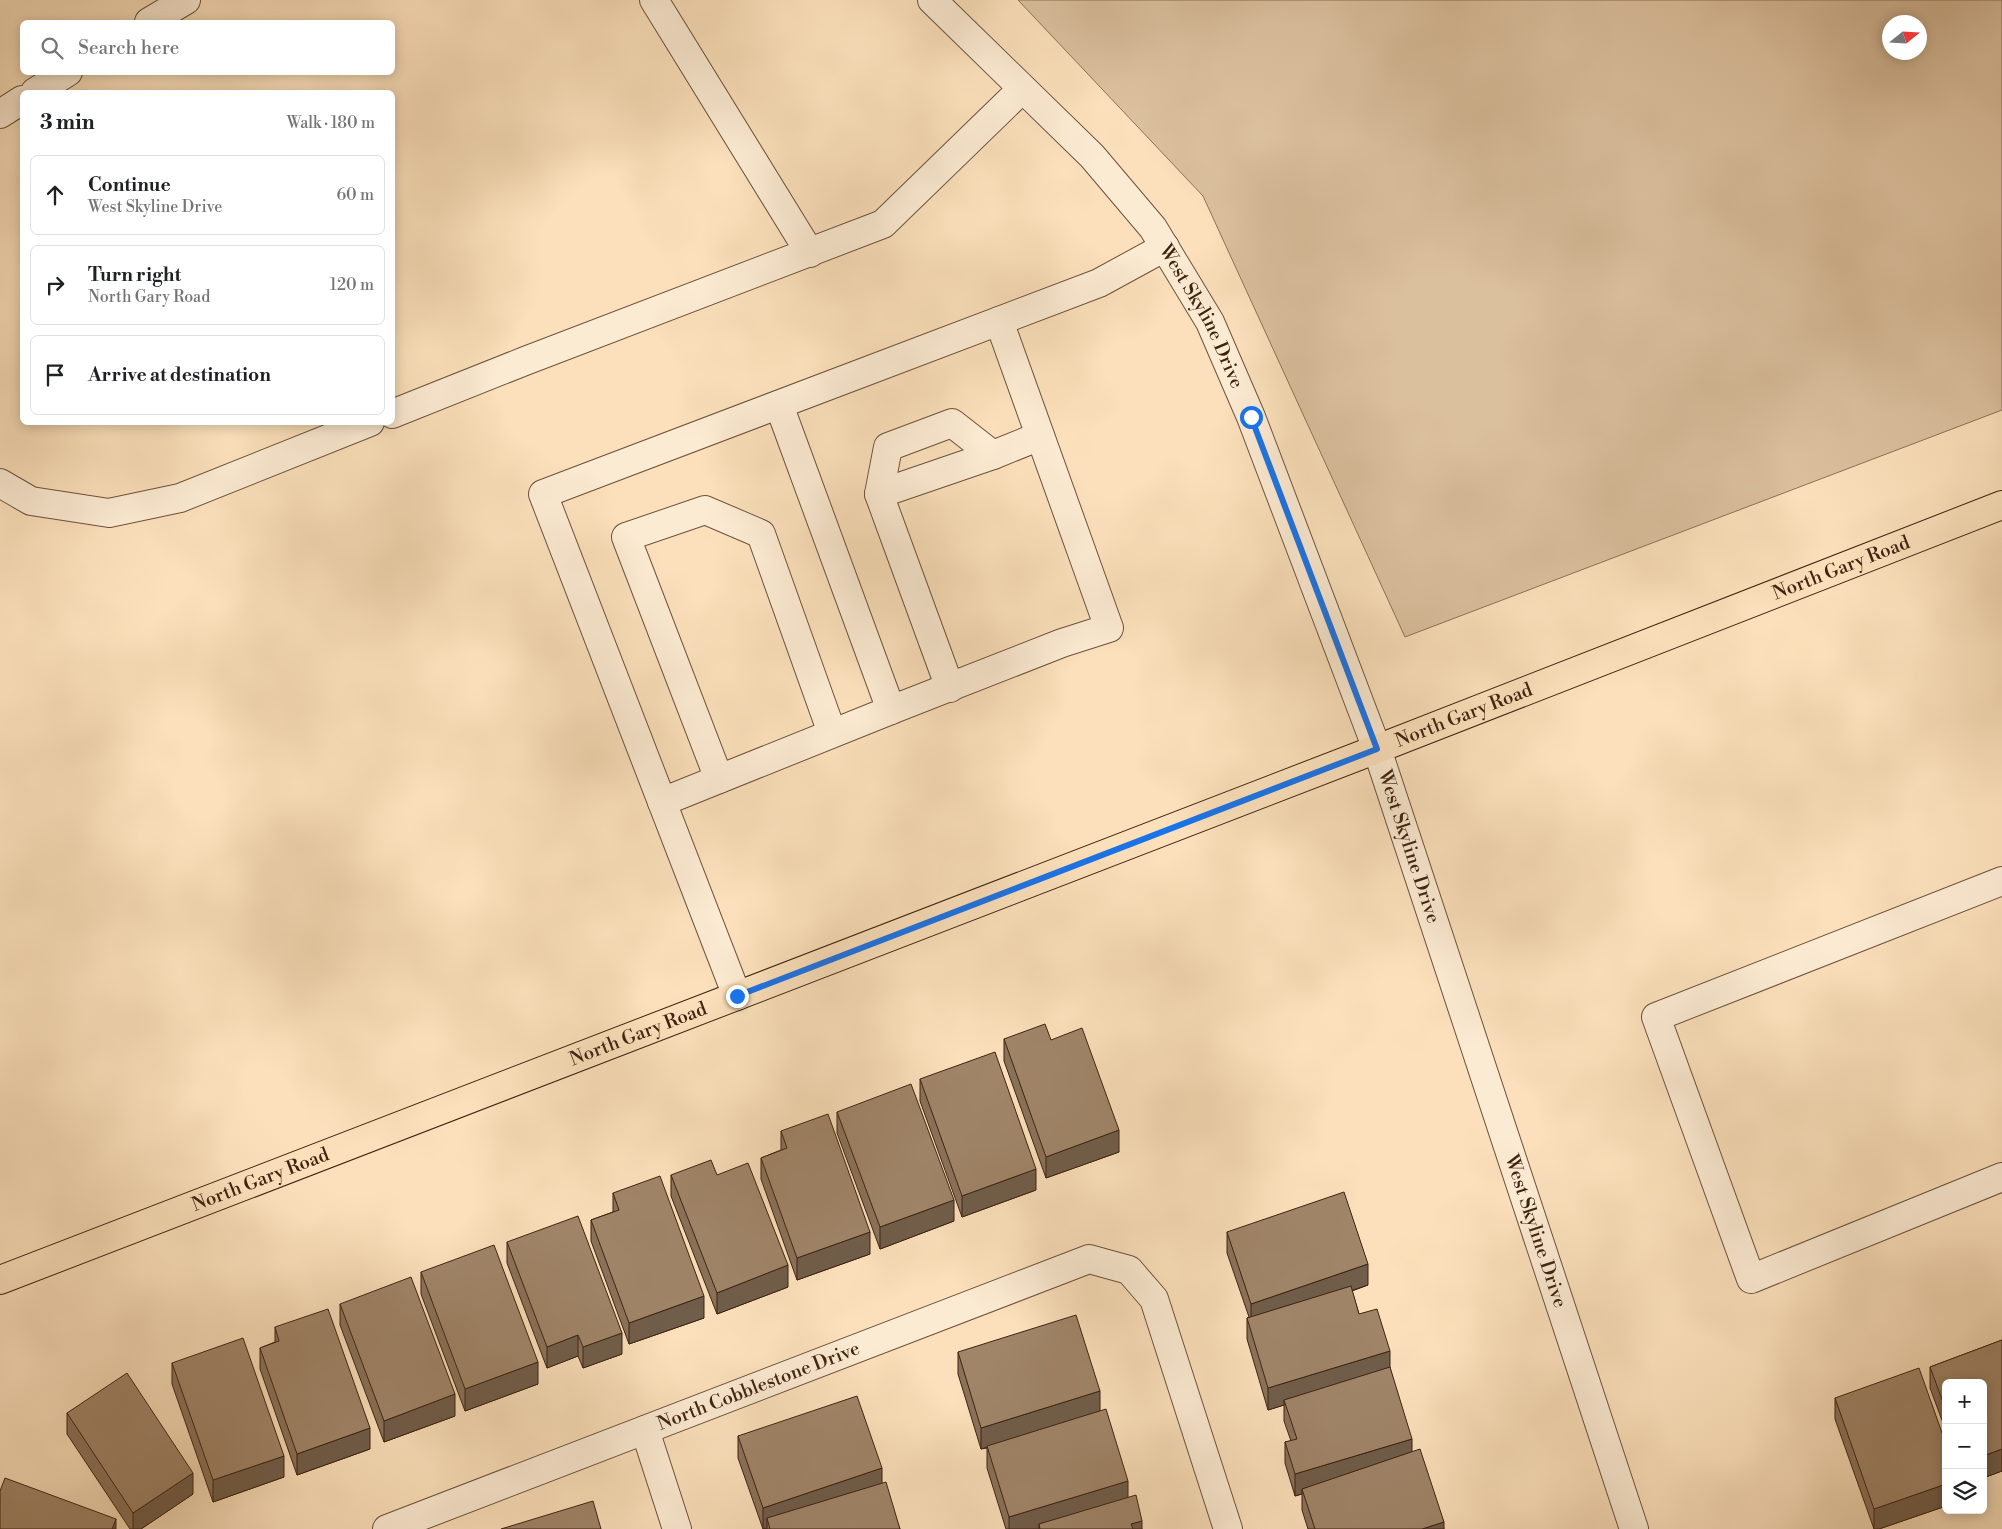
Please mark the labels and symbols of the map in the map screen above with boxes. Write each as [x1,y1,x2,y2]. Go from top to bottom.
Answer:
north arrow [1882,15,1927,60]
street label: West Skyline Drive [1153,239,1249,392]
route start [1240,406,1263,429]
street label: North Gary Road [1769,530,1913,605]
street label: North Gary Road [1392,677,1536,753]
street label: West Skyline Drive [1372,766,1446,926]
route end [726,985,749,1008]
street label: North Gary Road [566,996,711,1071]
street label: North Gary Road [188,1142,333,1217]
street label: West Skyline Drive [1499,1151,1572,1311]
street label: North Cobblestone Drive [654,1336,863,1436]

